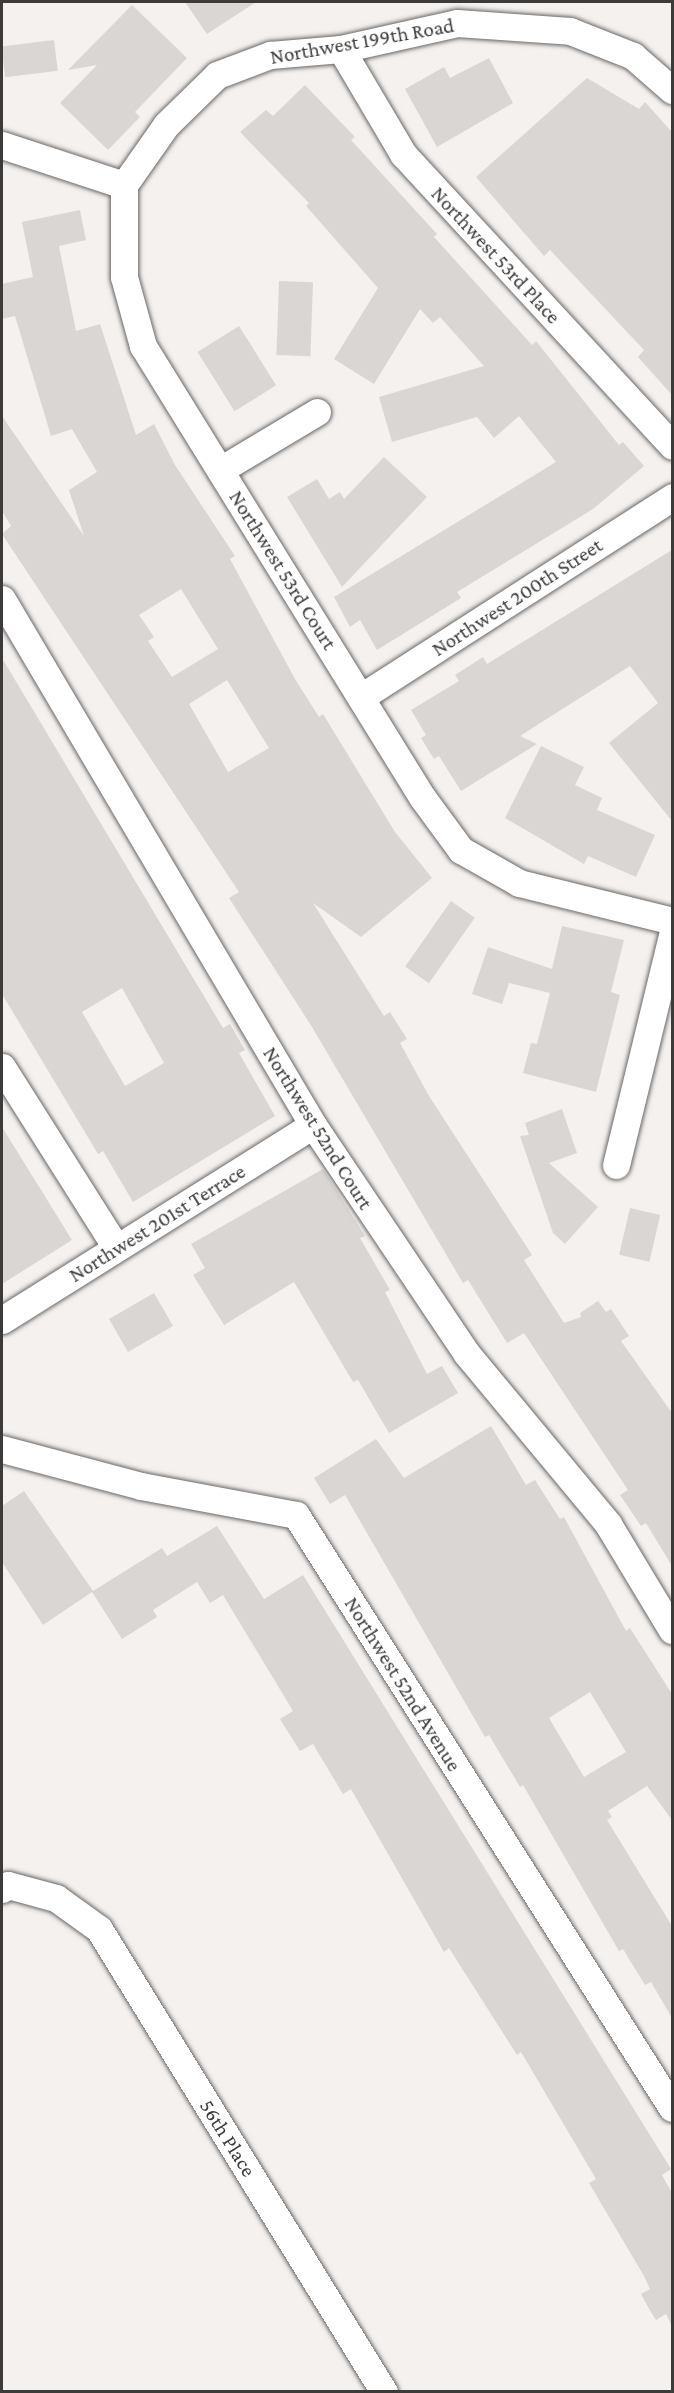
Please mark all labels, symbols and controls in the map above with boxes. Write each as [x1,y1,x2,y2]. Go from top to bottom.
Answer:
street label: Northwest 199th Road [268,12,456,70]
street label: Northwest 53rd Place [426,181,566,329]
street label: Northwest 53rd Court [224,486,342,654]
street label: Northwest 200th Street [427,532,607,662]
street label: Northwest 52nd Court [258,1042,378,1214]
street label: Northwest 201st Terrace [64,1158,250,1288]
street label: Northwest 52nd Avenue [339,1592,467,1776]
street label: 56th Place [194,2095,262,2181]

